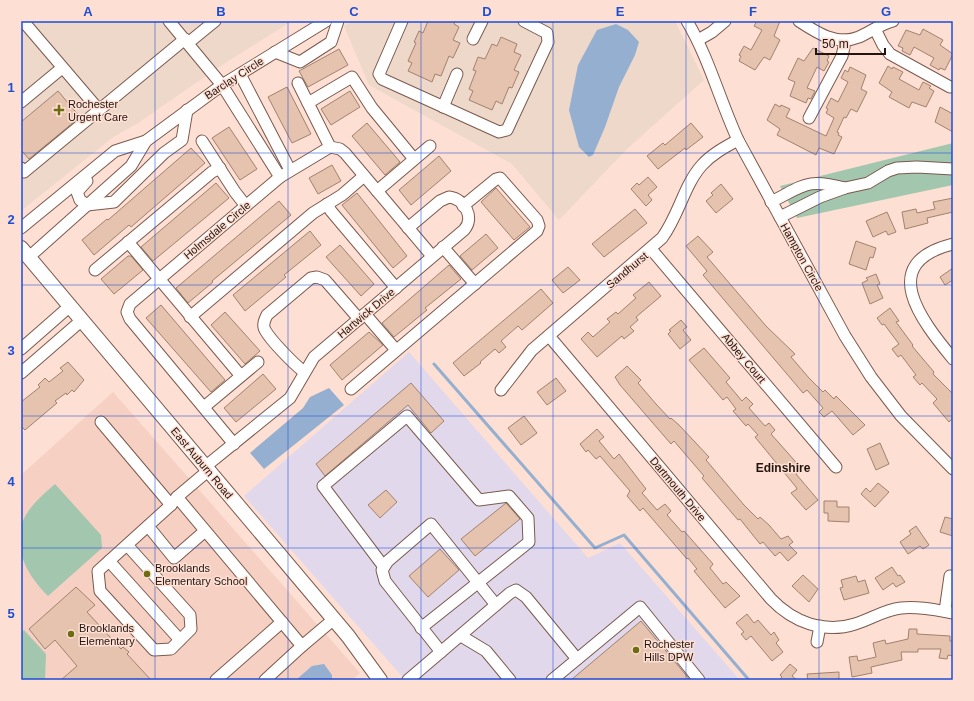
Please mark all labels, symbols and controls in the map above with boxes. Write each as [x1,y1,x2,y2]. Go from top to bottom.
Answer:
text: A [83,4,93,19]
text: B [216,4,226,19]
text: C [349,4,359,19]
text: D [482,4,492,19]
text: E [616,4,625,19]
text: F [749,4,757,19]
text: G [881,4,891,19]
scale bar [816,30,885,56]
text: 50 m [822,37,849,51]
street label: Barclay Circle [202,54,266,102]
text: 1 [7,80,15,95]
place label: Rochester Urgent Care [68,98,128,123]
marker: Rochester Urgent Care [53,104,65,116]
street label: Holmsdale Circle [181,199,253,261]
text: 2 [7,212,15,227]
street label: Hampton Circle [778,221,826,293]
street label: Sandhurst [604,249,650,291]
street label: Hartwick Drive [335,286,397,340]
street label: Abbey Court [720,331,768,385]
text: 3 [7,343,15,358]
street label: East Auburn Road [169,425,235,501]
street label: Dartmouth Drive [648,454,708,524]
district label: Edinshire [756,461,811,475]
text: 4 [7,474,15,489]
place label: Brooklands Elementary School [155,562,247,587]
marker: Brooklands Elementary School [142,569,152,579]
text: 5 [7,606,15,621]
place label: Brooklands Elementary [79,622,135,647]
marker: Brooklands Elementary [66,629,76,639]
place label: Rochester Hills DPW [644,638,694,663]
marker: Rochester Hills DPW [631,645,641,655]

